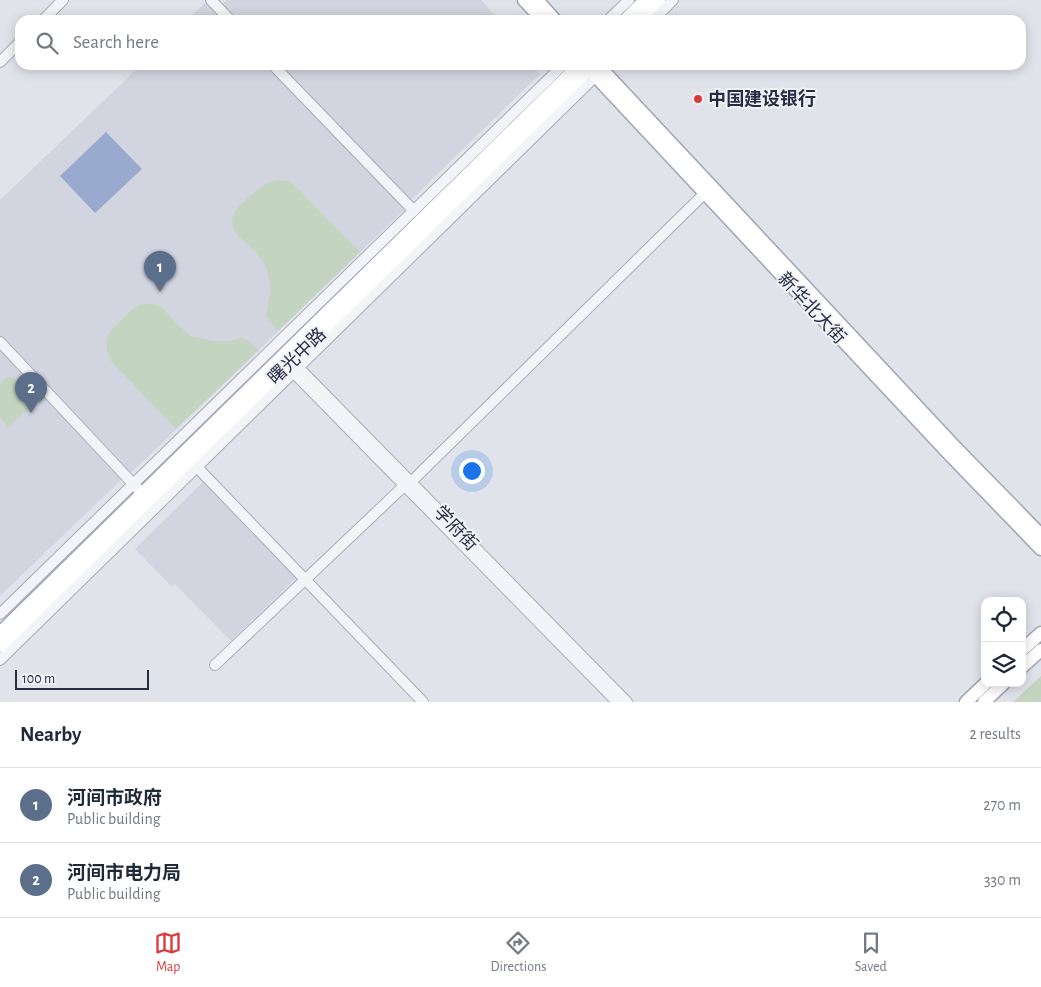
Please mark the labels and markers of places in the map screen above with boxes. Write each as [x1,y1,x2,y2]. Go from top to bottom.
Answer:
place label: 中国建设银行 [708,88,816,109]
marker: 中国建设银行 [692,93,704,105]
pin: 1 [144,251,176,292]
pin: 2 [15,372,47,413]

